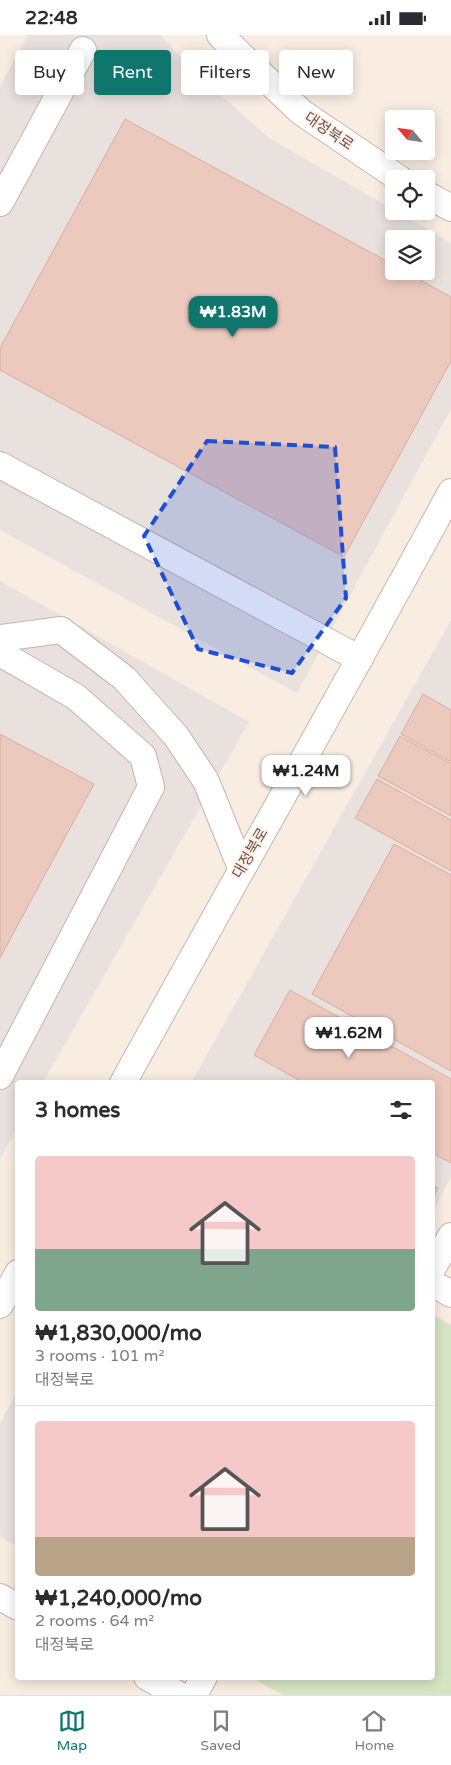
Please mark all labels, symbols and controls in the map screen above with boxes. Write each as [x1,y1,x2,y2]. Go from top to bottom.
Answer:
text: 22:48 [25,7,78,29]
chip: Buy [15,50,84,95]
chip: Rent [94,50,171,95]
chip: Filters [181,50,269,95]
chip: New [279,50,353,95]
street label: 대정북로 [301,108,357,154]
north arrow [385,110,435,160]
map controls [385,110,435,280]
button: locate [385,170,435,220]
button: layers [385,230,435,280]
pin: ₩1.83M [192,295,274,338]
text: ₩1.83M [200,302,266,322]
pin: ₩1.24M [265,755,347,797]
text: ₩1.24M [272,761,340,781]
street label: 대정북로 [228,825,272,881]
pin: ₩1.62M [308,1017,390,1059]
text: ₩1.62M [315,1023,383,1043]
icon: filters [387,1096,415,1124]
text: 3 homes [35,1098,120,1123]
icon: home [180,1188,270,1278]
text: ₩1,830,000/mo [35,1321,202,1346]
text: 3 rooms · 101 m² [35,1346,164,1366]
text: 대정북로 [35,1370,94,1390]
icon: home [180,1454,270,1544]
text: ₩1,240,000/mo [35,1586,202,1611]
text: 2 rooms · 64 m² [35,1611,154,1631]
text: 대정북로 [35,1635,94,1655]
tab: Map [57,1707,87,1754]
tab: Saved [201,1707,241,1754]
tab: Home [355,1707,394,1754]

